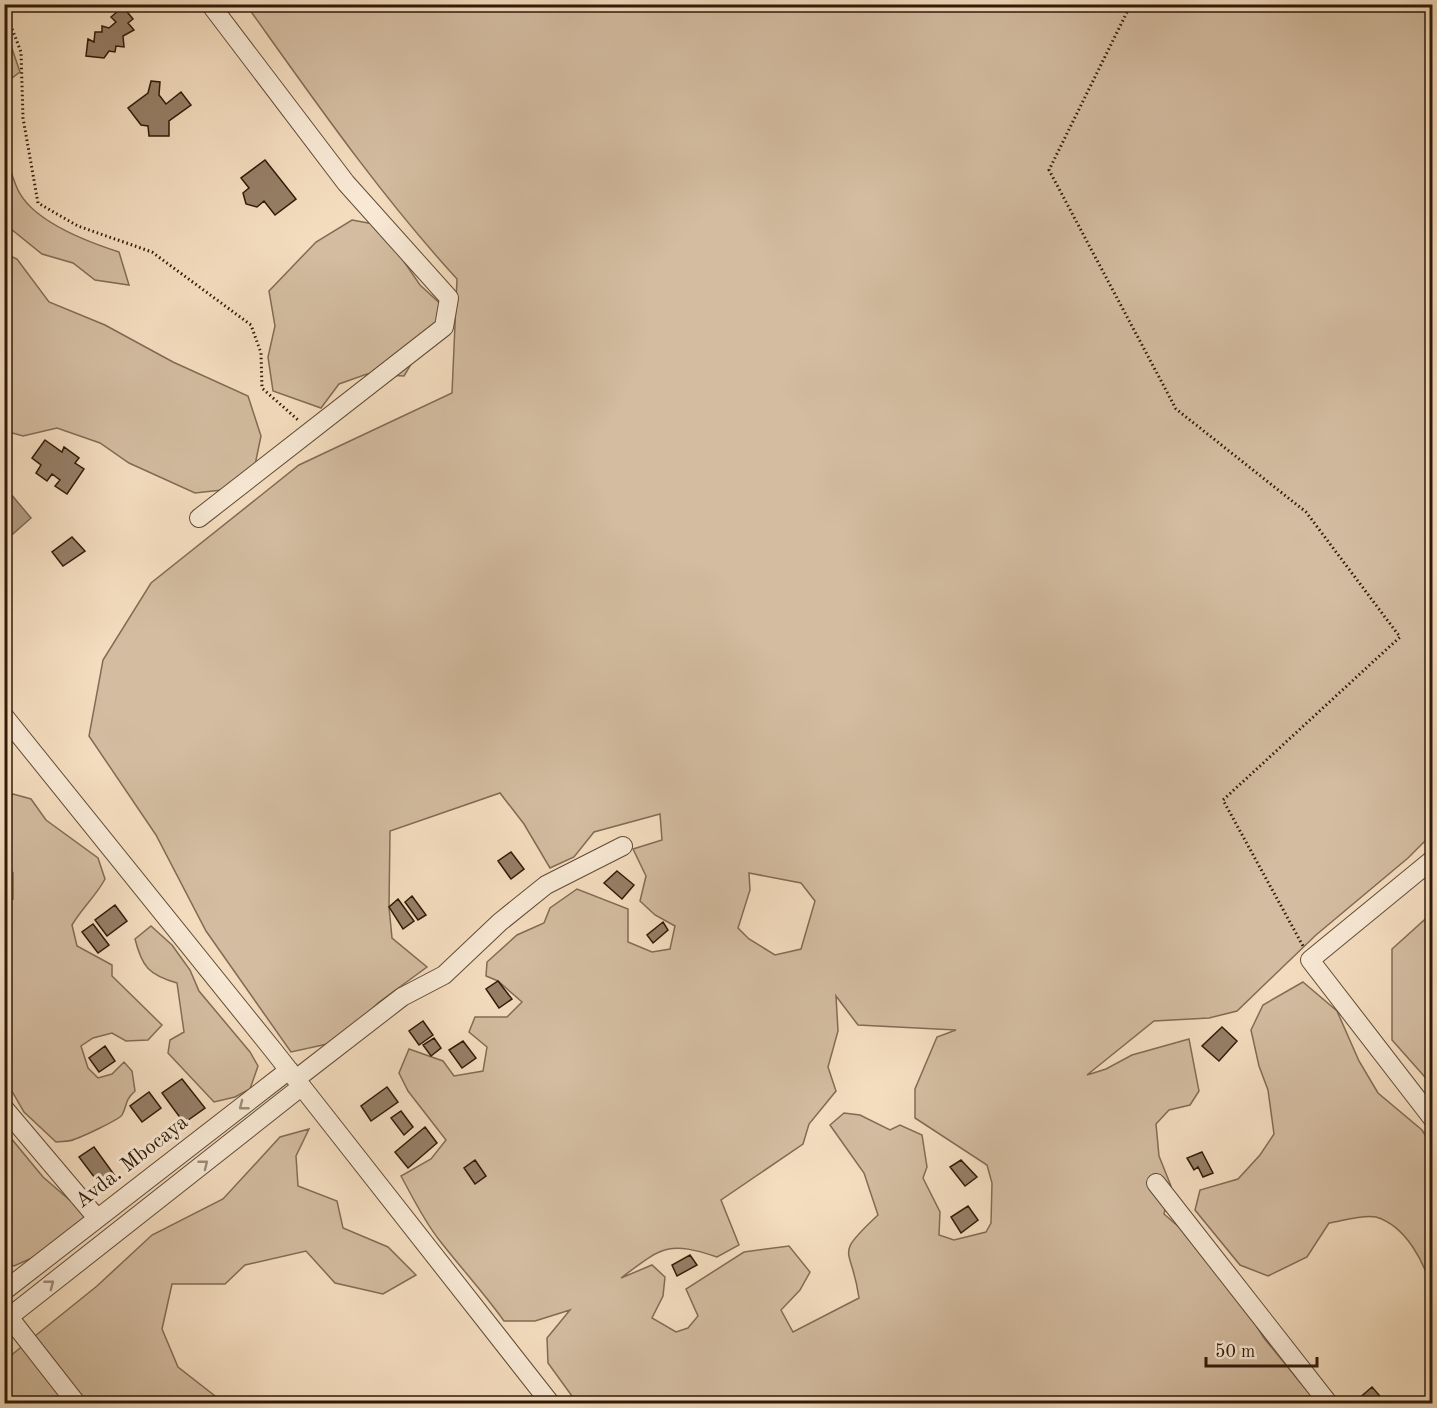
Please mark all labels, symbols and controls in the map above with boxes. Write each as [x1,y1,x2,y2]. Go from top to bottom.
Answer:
one-way arrow [238,1098,249,1109]
street label: Avda. Mbocaya [72,1112,192,1212]
one-way arrow [197,1160,208,1171]
one-way arrow [44,1281,55,1292]
scale bar [1206,1330,1317,1368]
text: 50 m [1215,1343,1255,1361]

